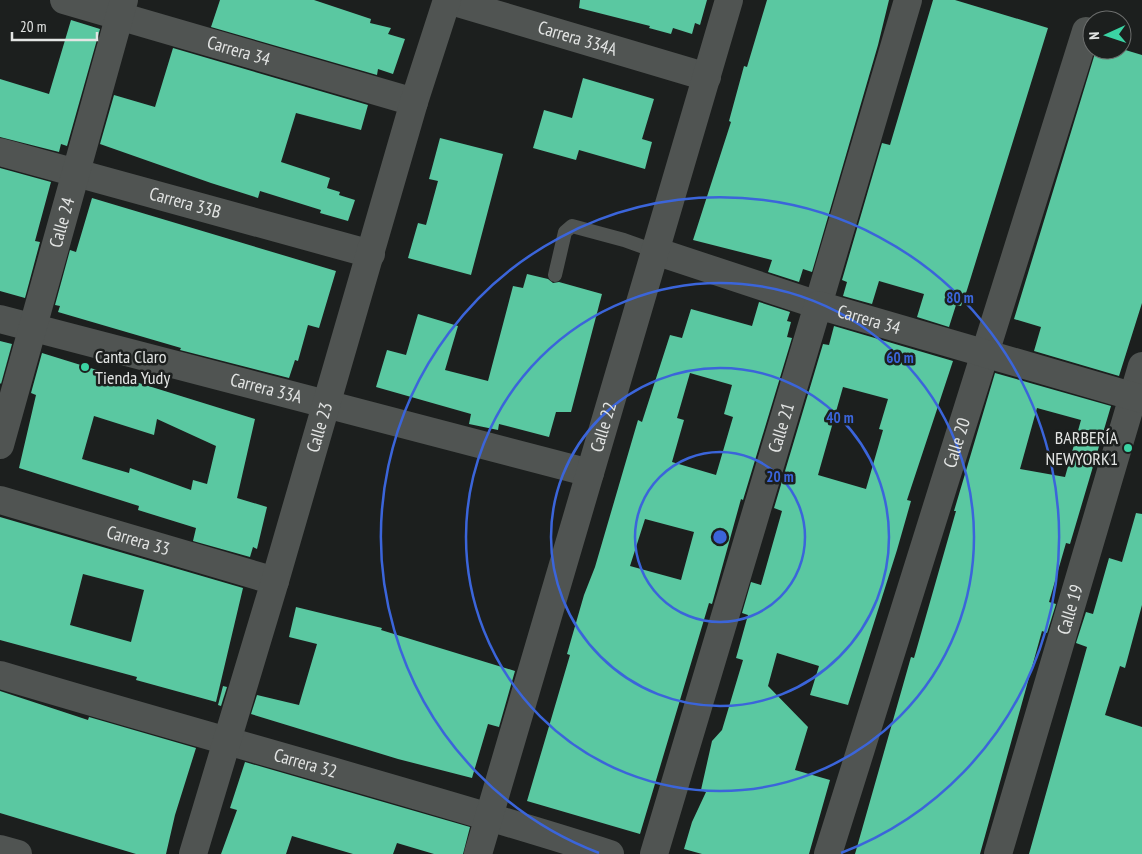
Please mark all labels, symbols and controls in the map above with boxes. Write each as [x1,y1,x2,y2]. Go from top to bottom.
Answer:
scale bar [12,10,98,42]
north arrow [1082,10,1132,60]
street label: Carrera 334A [535,15,620,61]
text: 20 m [20,17,46,36]
street label: Carrera 34 [205,30,273,71]
text: N [1085,31,1103,40]
street label: Carrera 33B [147,182,224,223]
street label: Calle 24 [44,195,79,250]
text: 80 m [946,288,974,307]
street label: Carrera 34 [835,299,903,339]
place label: Canta Claro Tienda Yudy [95,345,170,389]
text: 60 m [886,348,914,367]
marker: Canta Claro Tienda Yudy [79,361,91,373]
street label: Carrera 33A [228,368,305,408]
street label: Calle 23 [301,399,337,455]
street label: Calle 22 [585,399,621,455]
street label: Calle 21 [763,400,799,455]
text: 40 m [826,408,854,427]
street label: Calle 20 [938,415,975,470]
place label: BARBERÍA NEWYORK1 [1046,426,1118,470]
marker: BARBERÍA NEWYORK1 [1122,442,1134,454]
text: 20 m [766,467,794,486]
street label: Carrera 33 [104,520,173,560]
centre of rings [711,528,729,546]
street label: Calle 19 [1051,582,1088,637]
street label: Carrera 32 [271,743,340,783]

